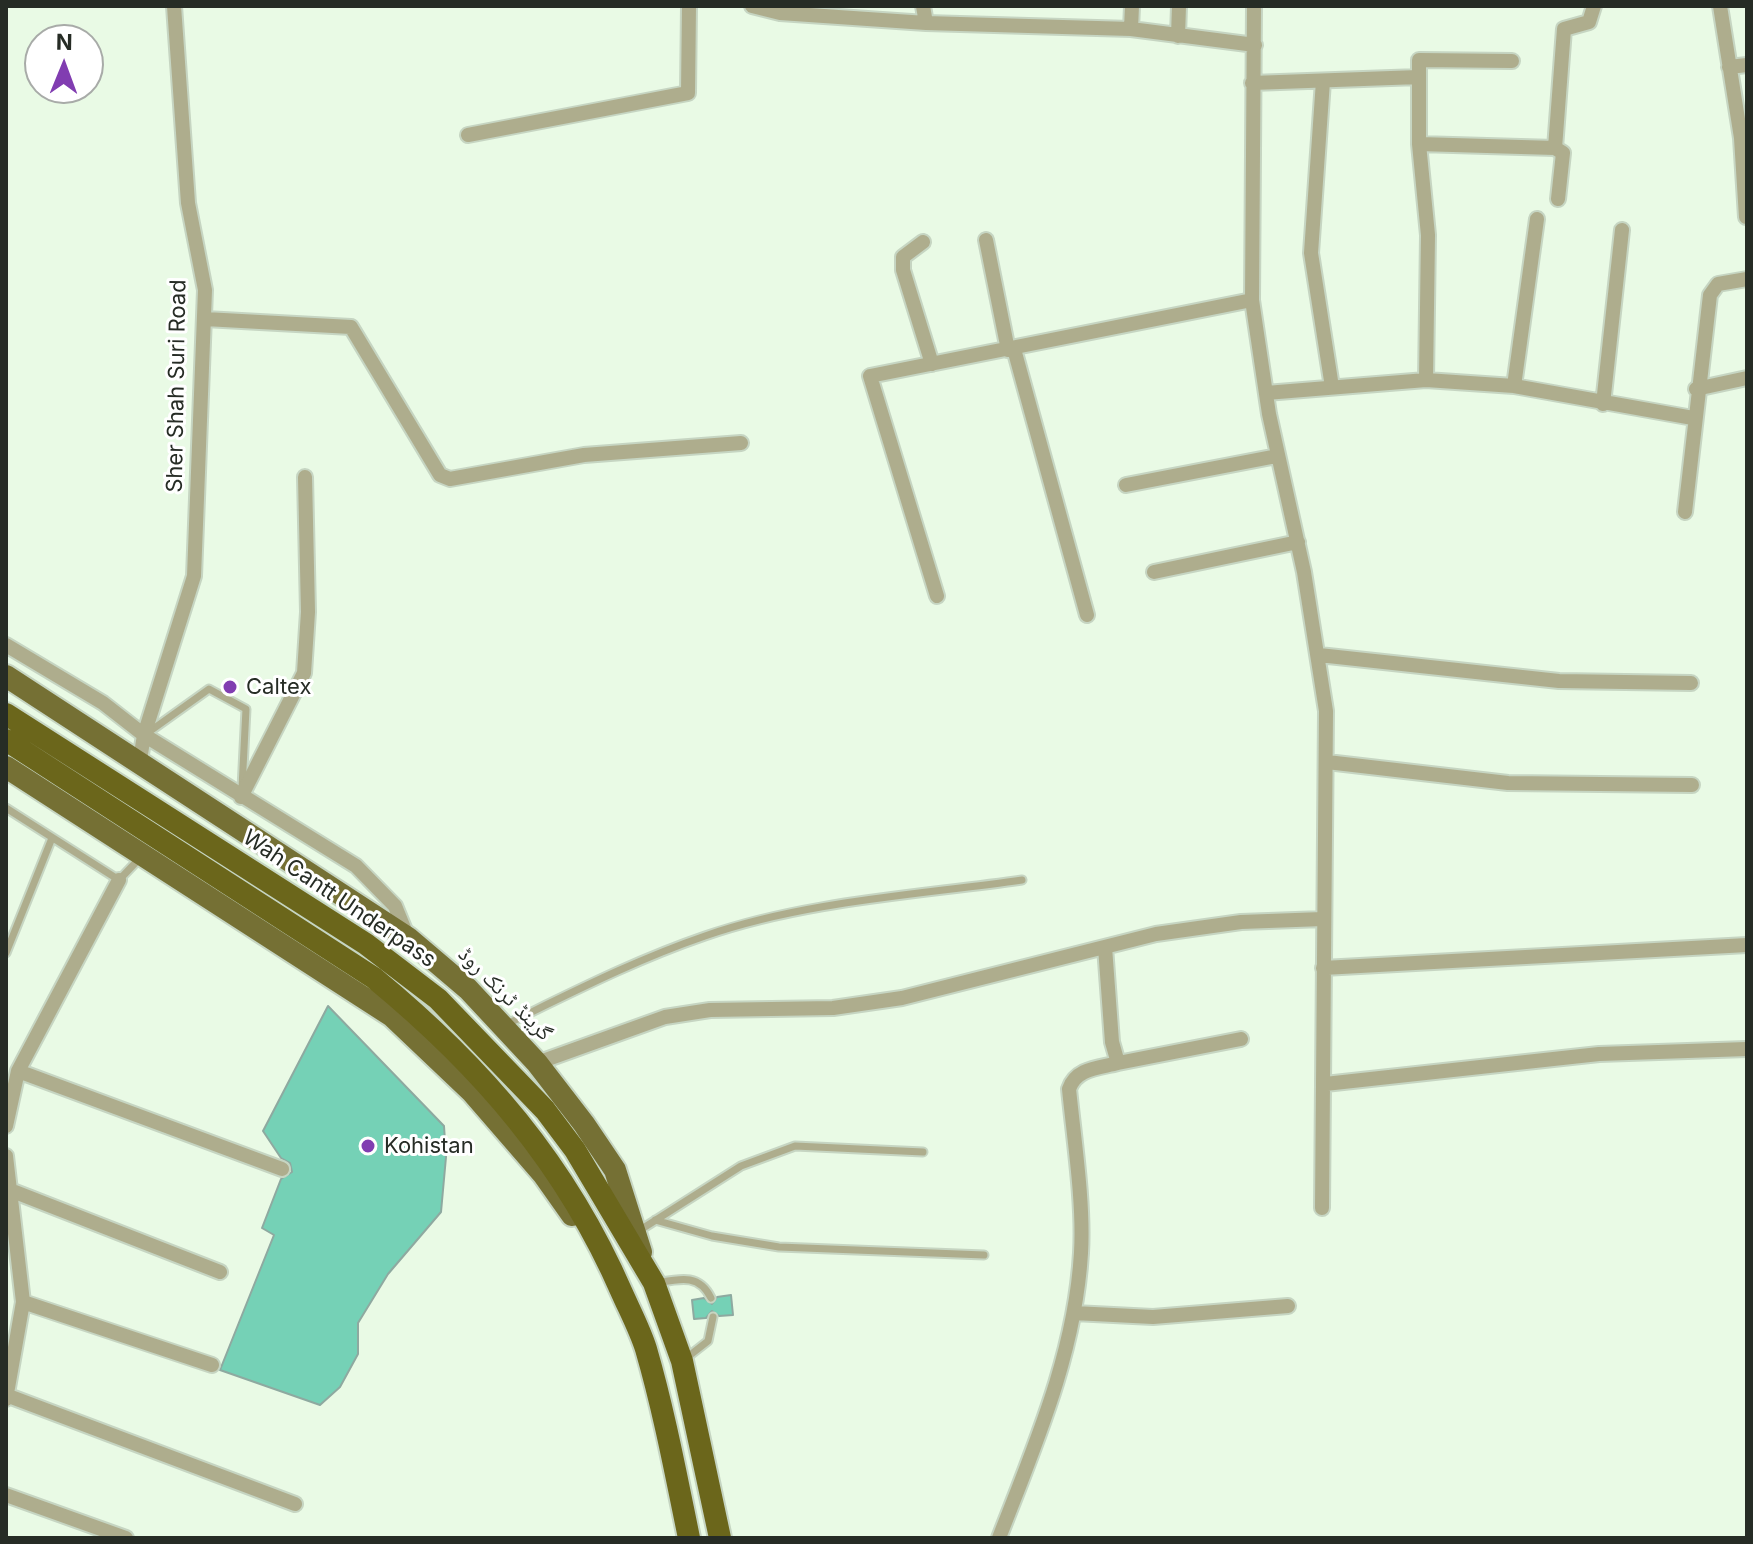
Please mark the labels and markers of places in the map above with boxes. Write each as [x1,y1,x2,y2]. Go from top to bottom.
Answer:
place label: Caltex [246,674,311,700]
marker: Caltex [221,678,239,696]
place label: Kohistan [384,1133,474,1159]
marker: Kohistan [359,1137,377,1155]

